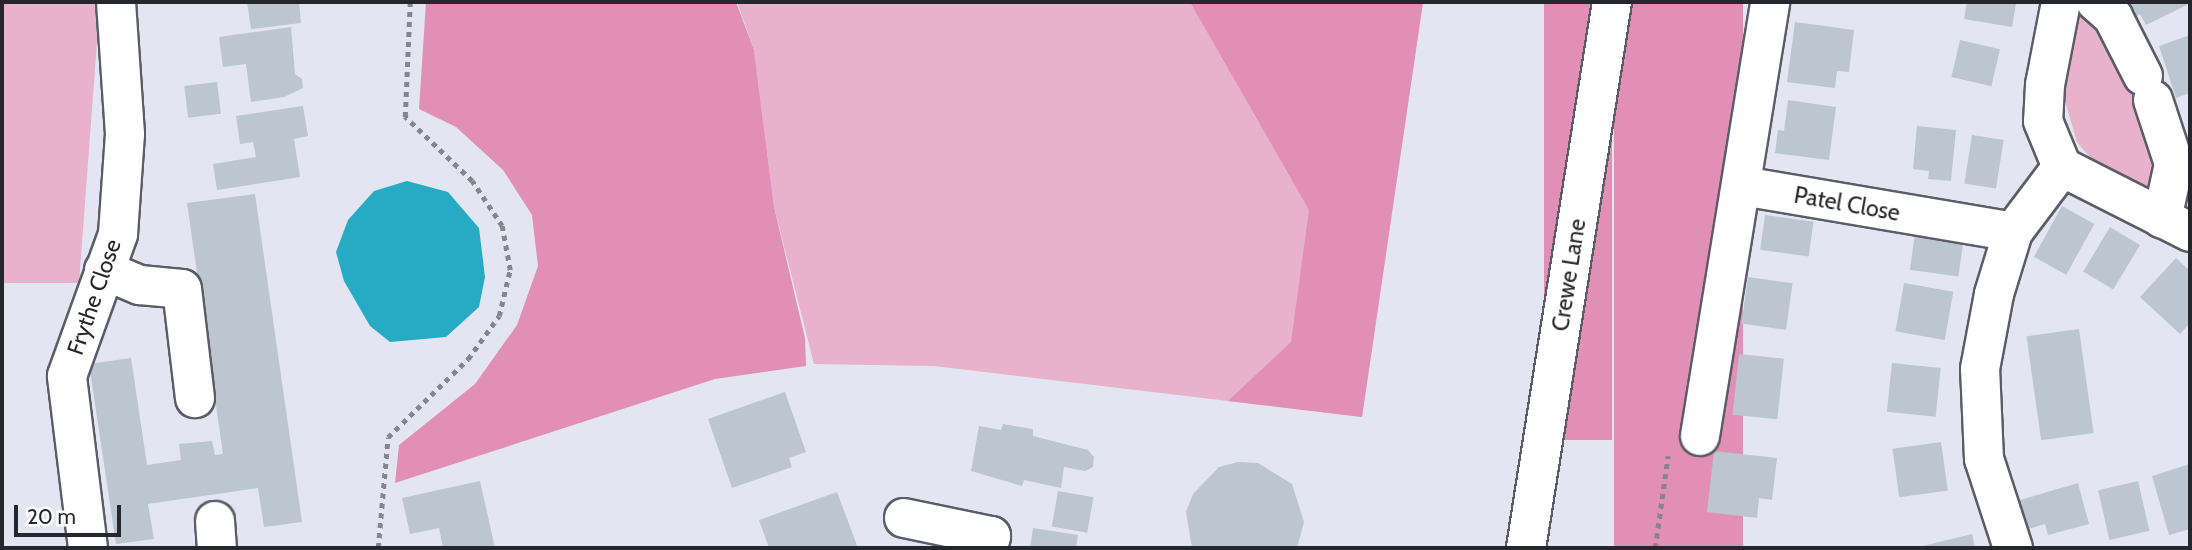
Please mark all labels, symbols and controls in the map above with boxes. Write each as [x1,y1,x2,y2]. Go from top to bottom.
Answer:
street label: Patel Close [1792,181,1902,227]
street label: Crewe Lane [1546,217,1592,333]
street label: Frythe Close [61,236,127,358]
scale bar [18,490,124,534]
text: 20 m [27,504,76,529]

